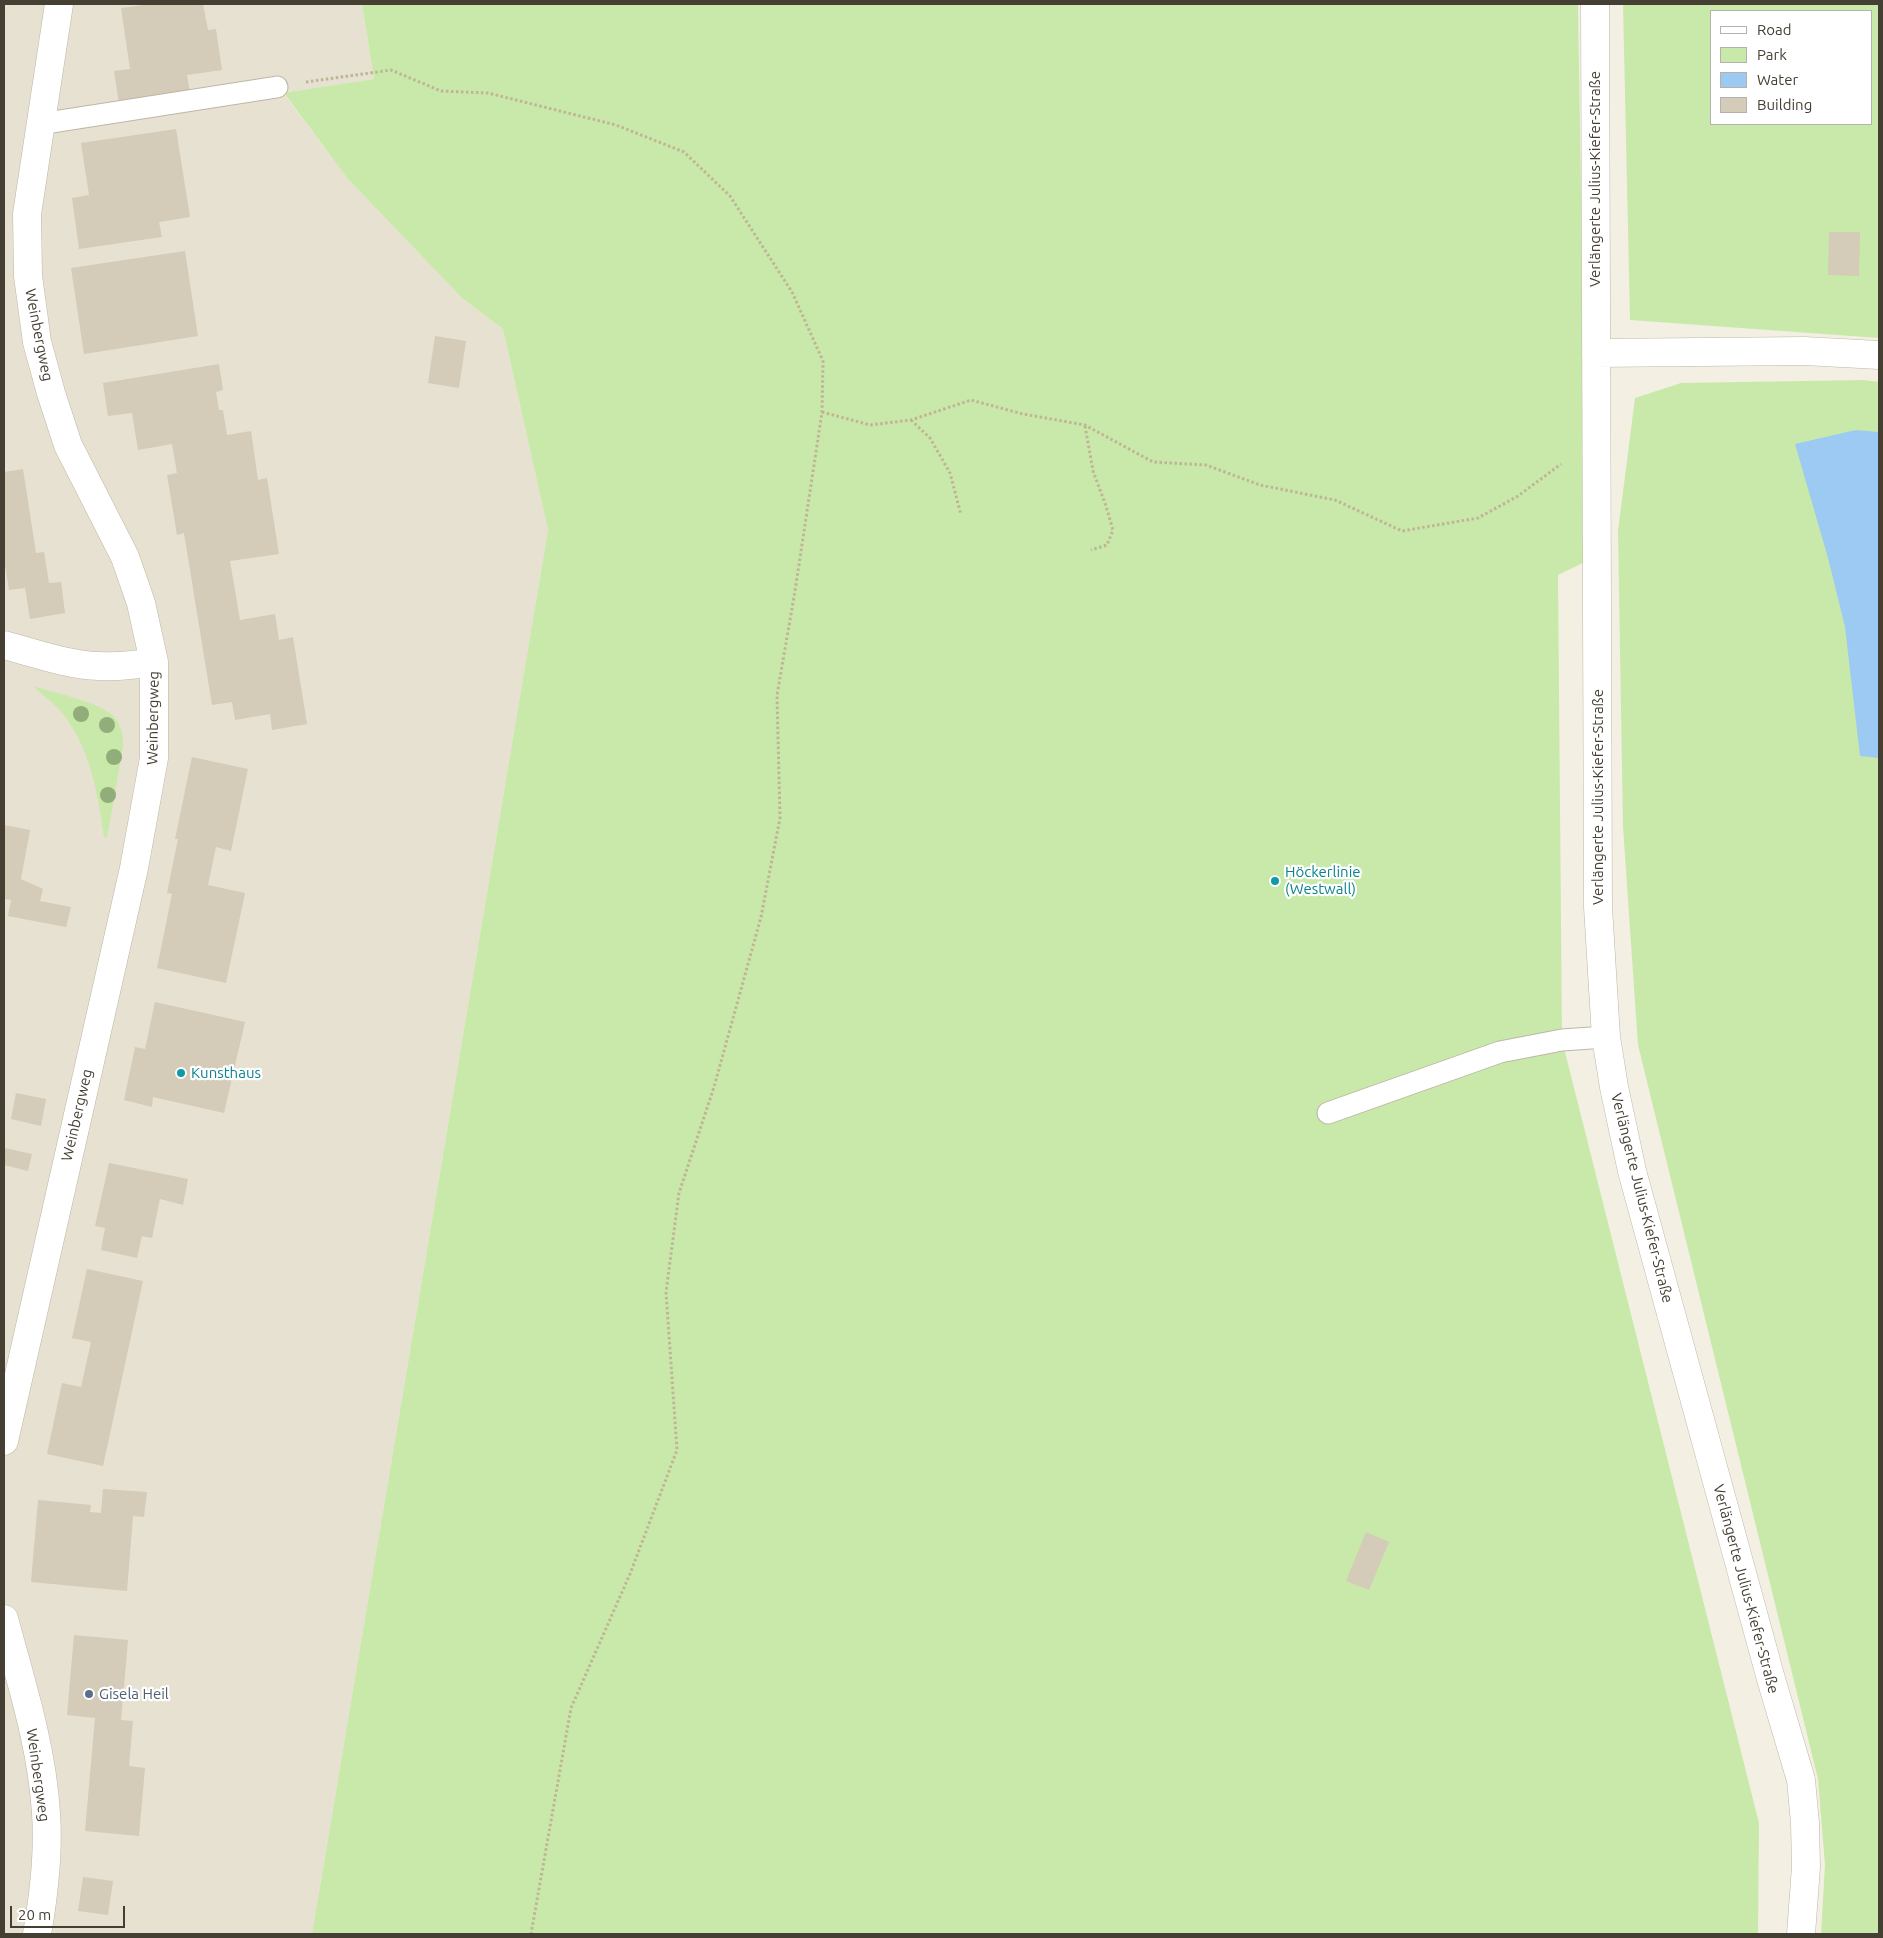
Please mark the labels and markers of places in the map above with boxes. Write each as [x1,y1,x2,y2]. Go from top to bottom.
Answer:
place label: Höckerlinie (Westwall) [1285,863,1361,898]
marker: Höckerlinie (Westwall) [1269,875,1281,887]
place label: Kunsthaus [191,1064,261,1082]
marker: Kunsthaus [175,1067,187,1079]
place label: Gisela Heil [99,1685,169,1703]
marker: Gisela Heil [83,1688,95,1700]

